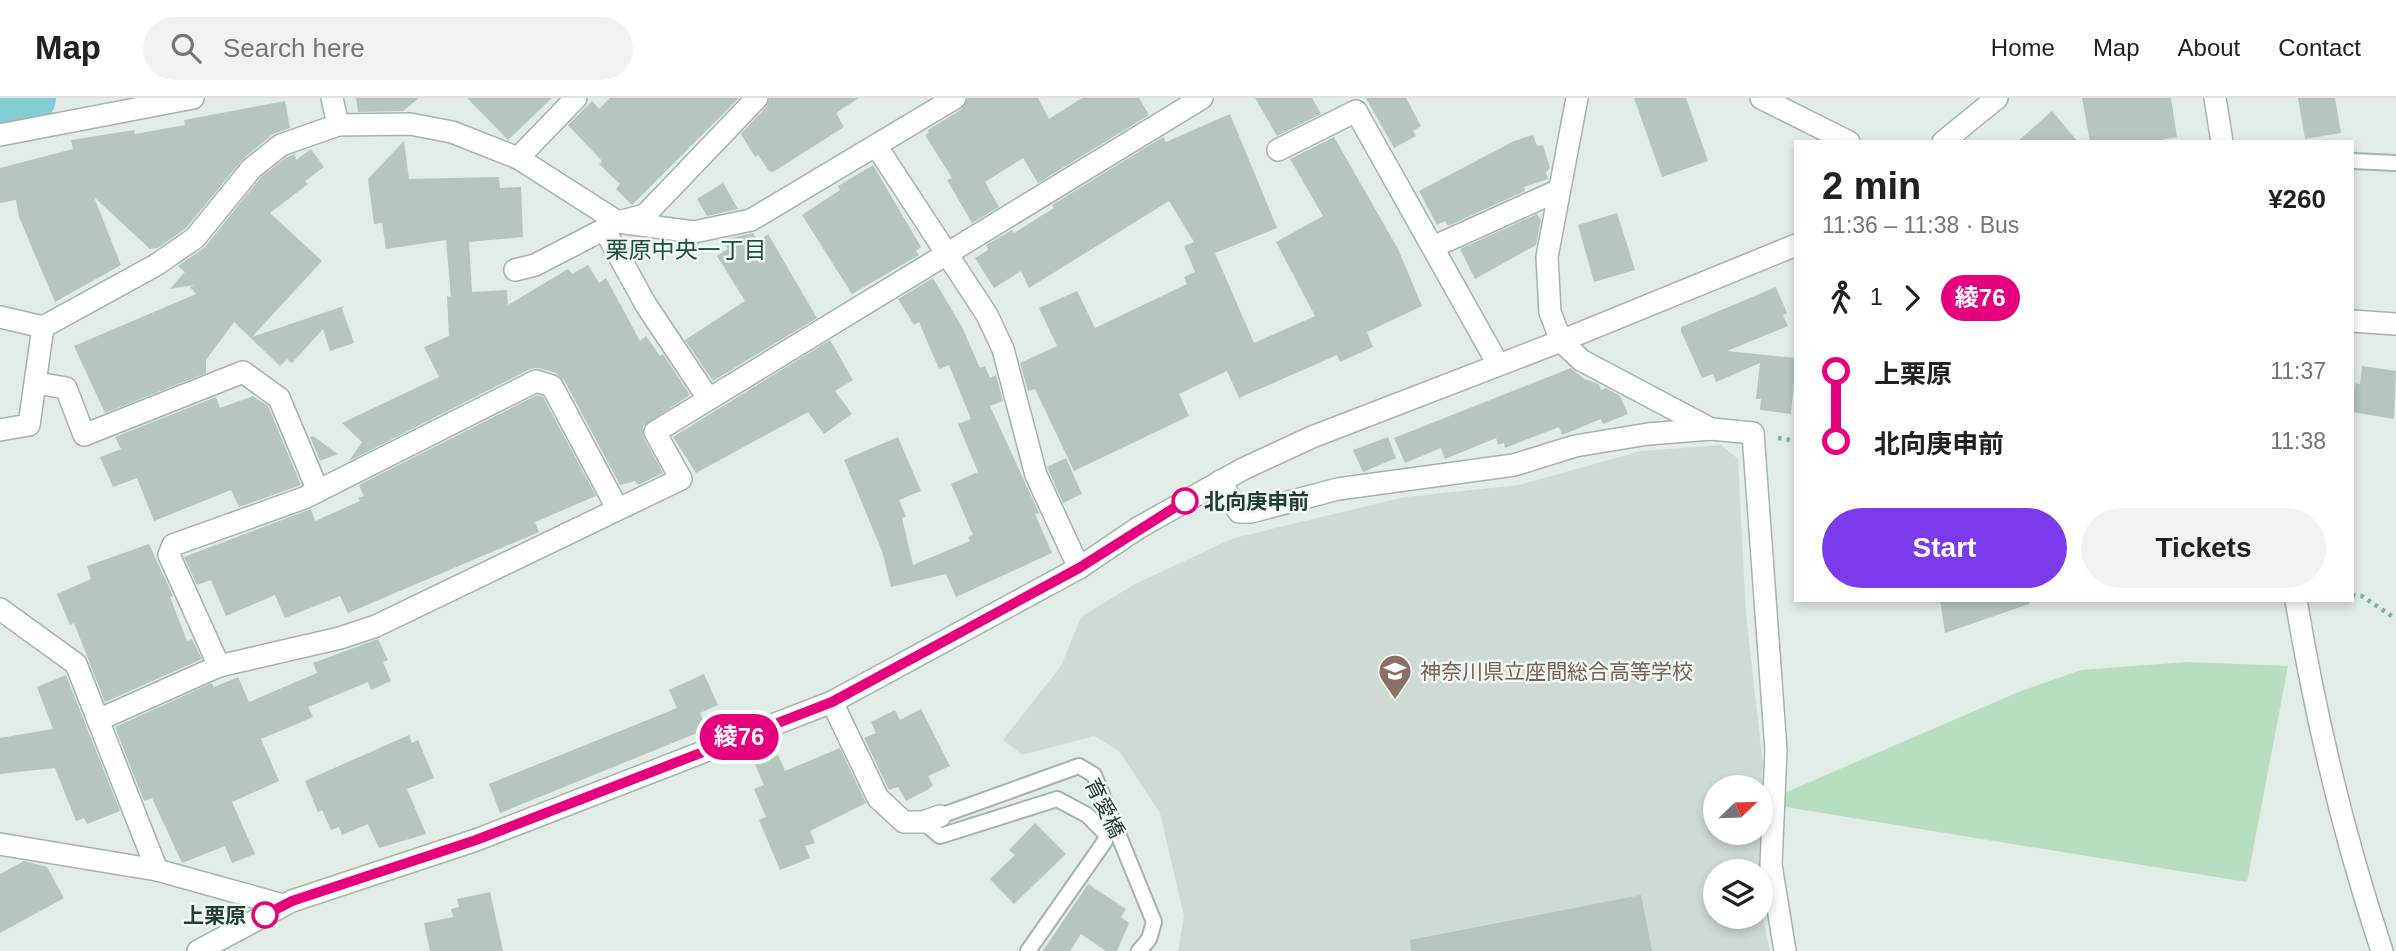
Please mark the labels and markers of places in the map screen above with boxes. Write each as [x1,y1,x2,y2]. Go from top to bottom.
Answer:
marker: 北向庚申前 [1172,488,1198,514]
place label: 北向庚申前 [1204,490,1309,513]
school or university icon: 神奈川県立座間総合高等学校 [1376,652,1414,701]
place label: 神奈川県立座間総合高等学校 [1420,660,1693,683]
marker: 上栗原 [252,902,278,928]
place label: 上栗原 [183,904,246,927]

